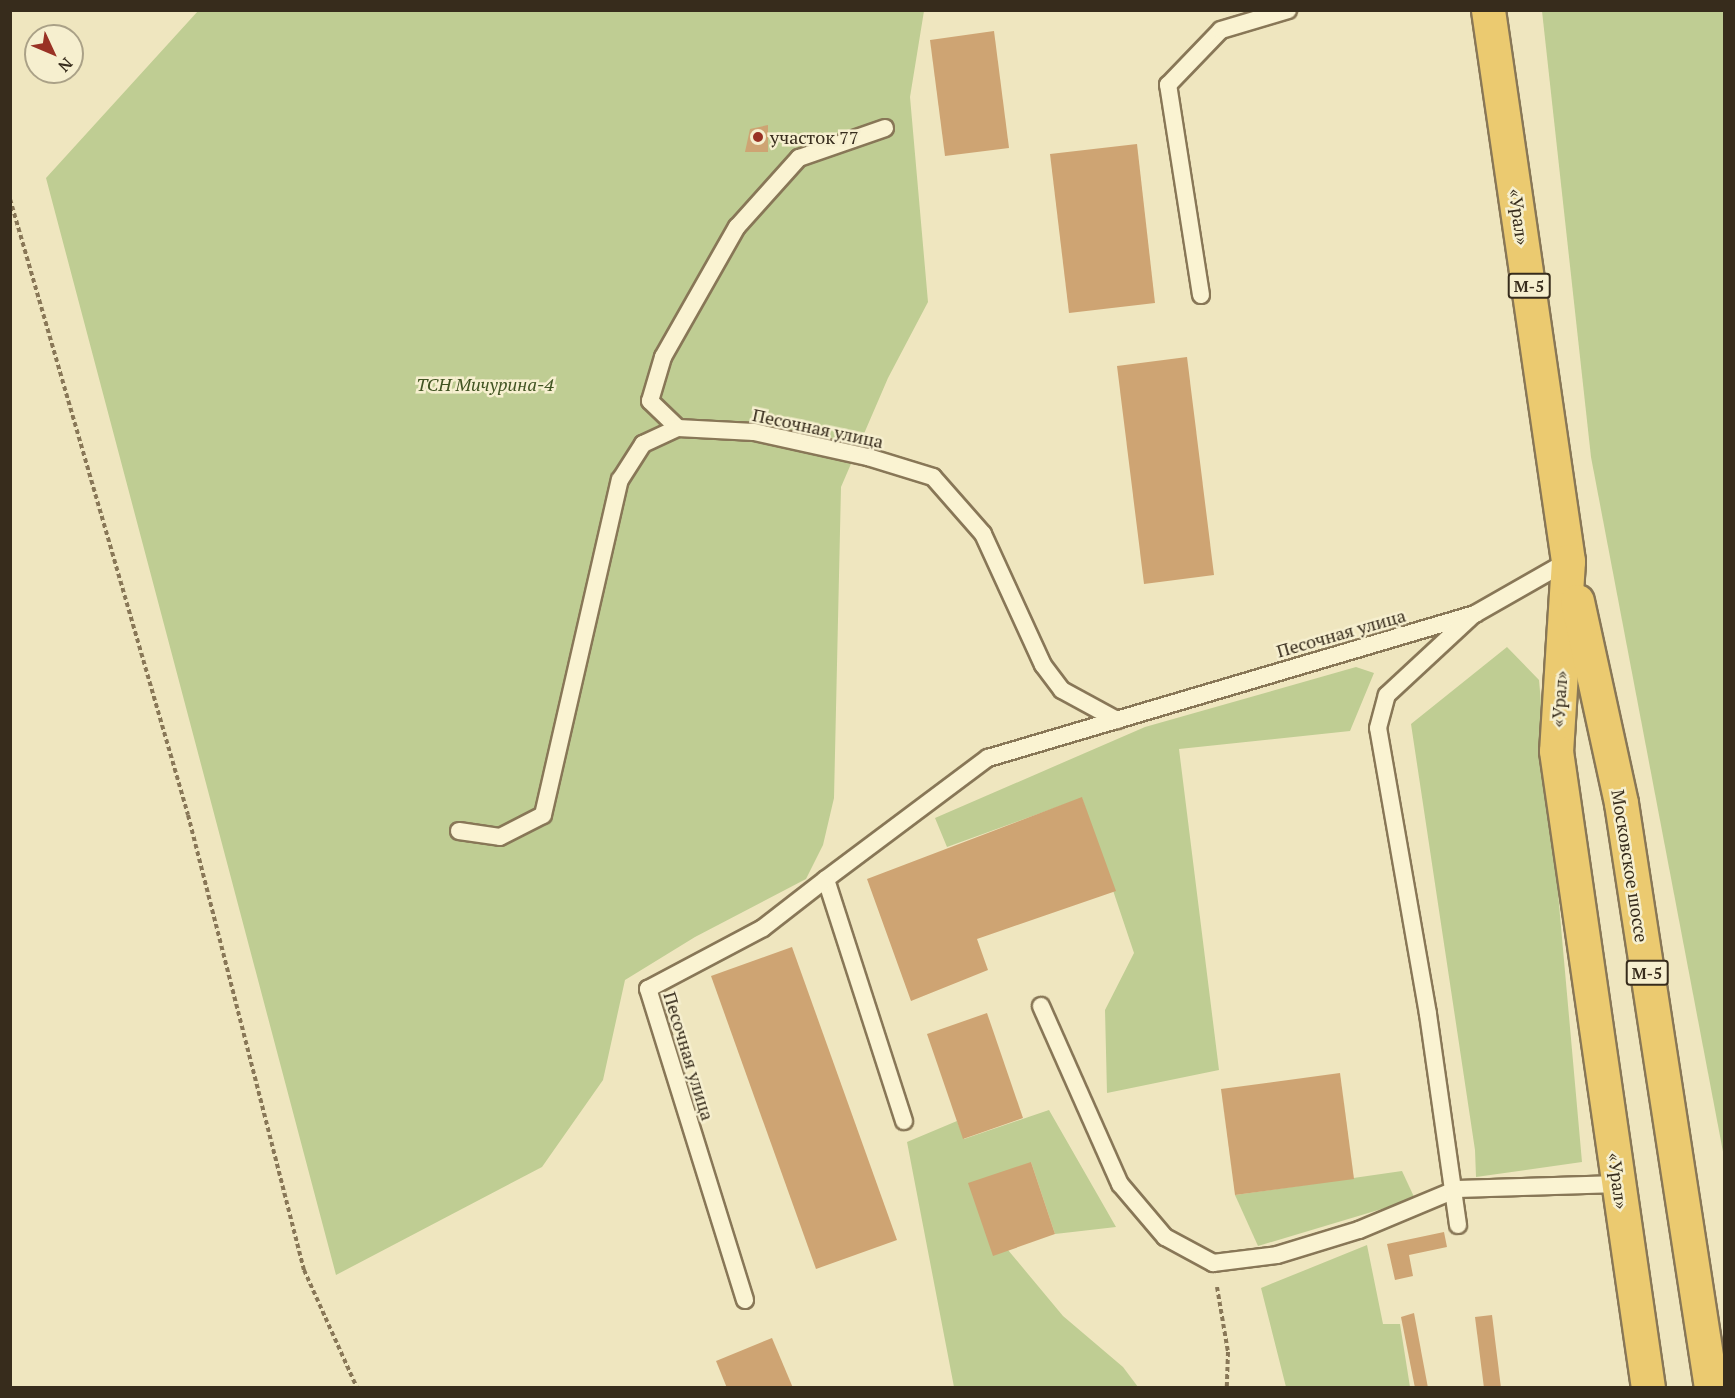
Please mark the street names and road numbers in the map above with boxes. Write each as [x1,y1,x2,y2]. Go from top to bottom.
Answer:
street label: «Урал» [1504,187,1534,247]
road number: М-5 [1506,273,1552,299]
street label: Песочная улица [751,404,885,452]
street label: Песочная улица [1274,604,1408,662]
street label: «Урал» [1546,670,1572,728]
street label: Московское шоссе [1607,788,1653,944]
road number: М-5 [1624,960,1670,986]
street label: Песочная улица [659,989,719,1123]
street label: «Урал» [1603,1151,1633,1211]

